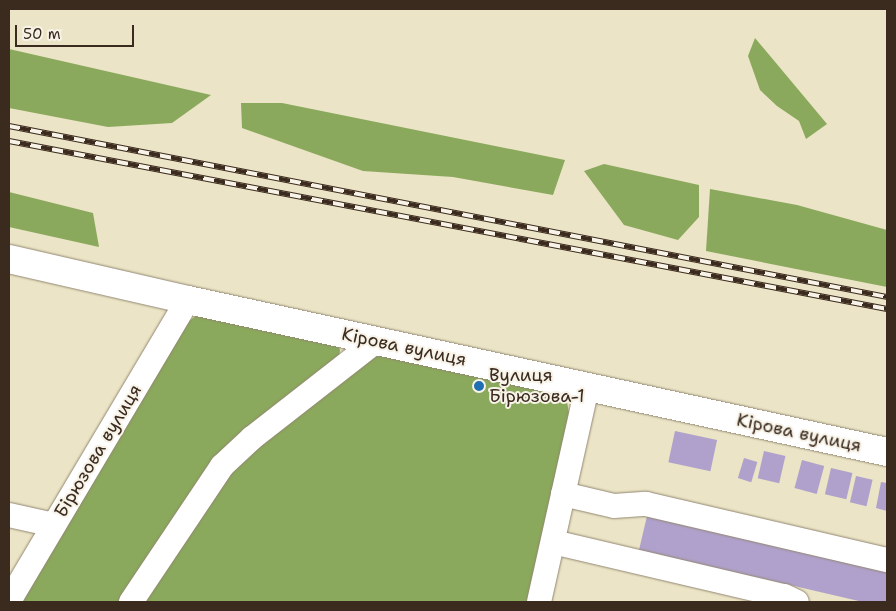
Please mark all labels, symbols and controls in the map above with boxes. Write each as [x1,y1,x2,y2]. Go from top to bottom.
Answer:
scale bar [18,15,136,47]
text: 50 m [23,24,61,44]
street label: Кірова вулиця [340,323,468,371]
place label: Вулиця Бірюзова-1 [489,365,585,408]
marker: Вулиця Бірюзова-1 [473,380,485,392]
street label: Бірюзова вулиця [50,381,146,521]
street label: Кірова вулиця [735,409,863,457]

